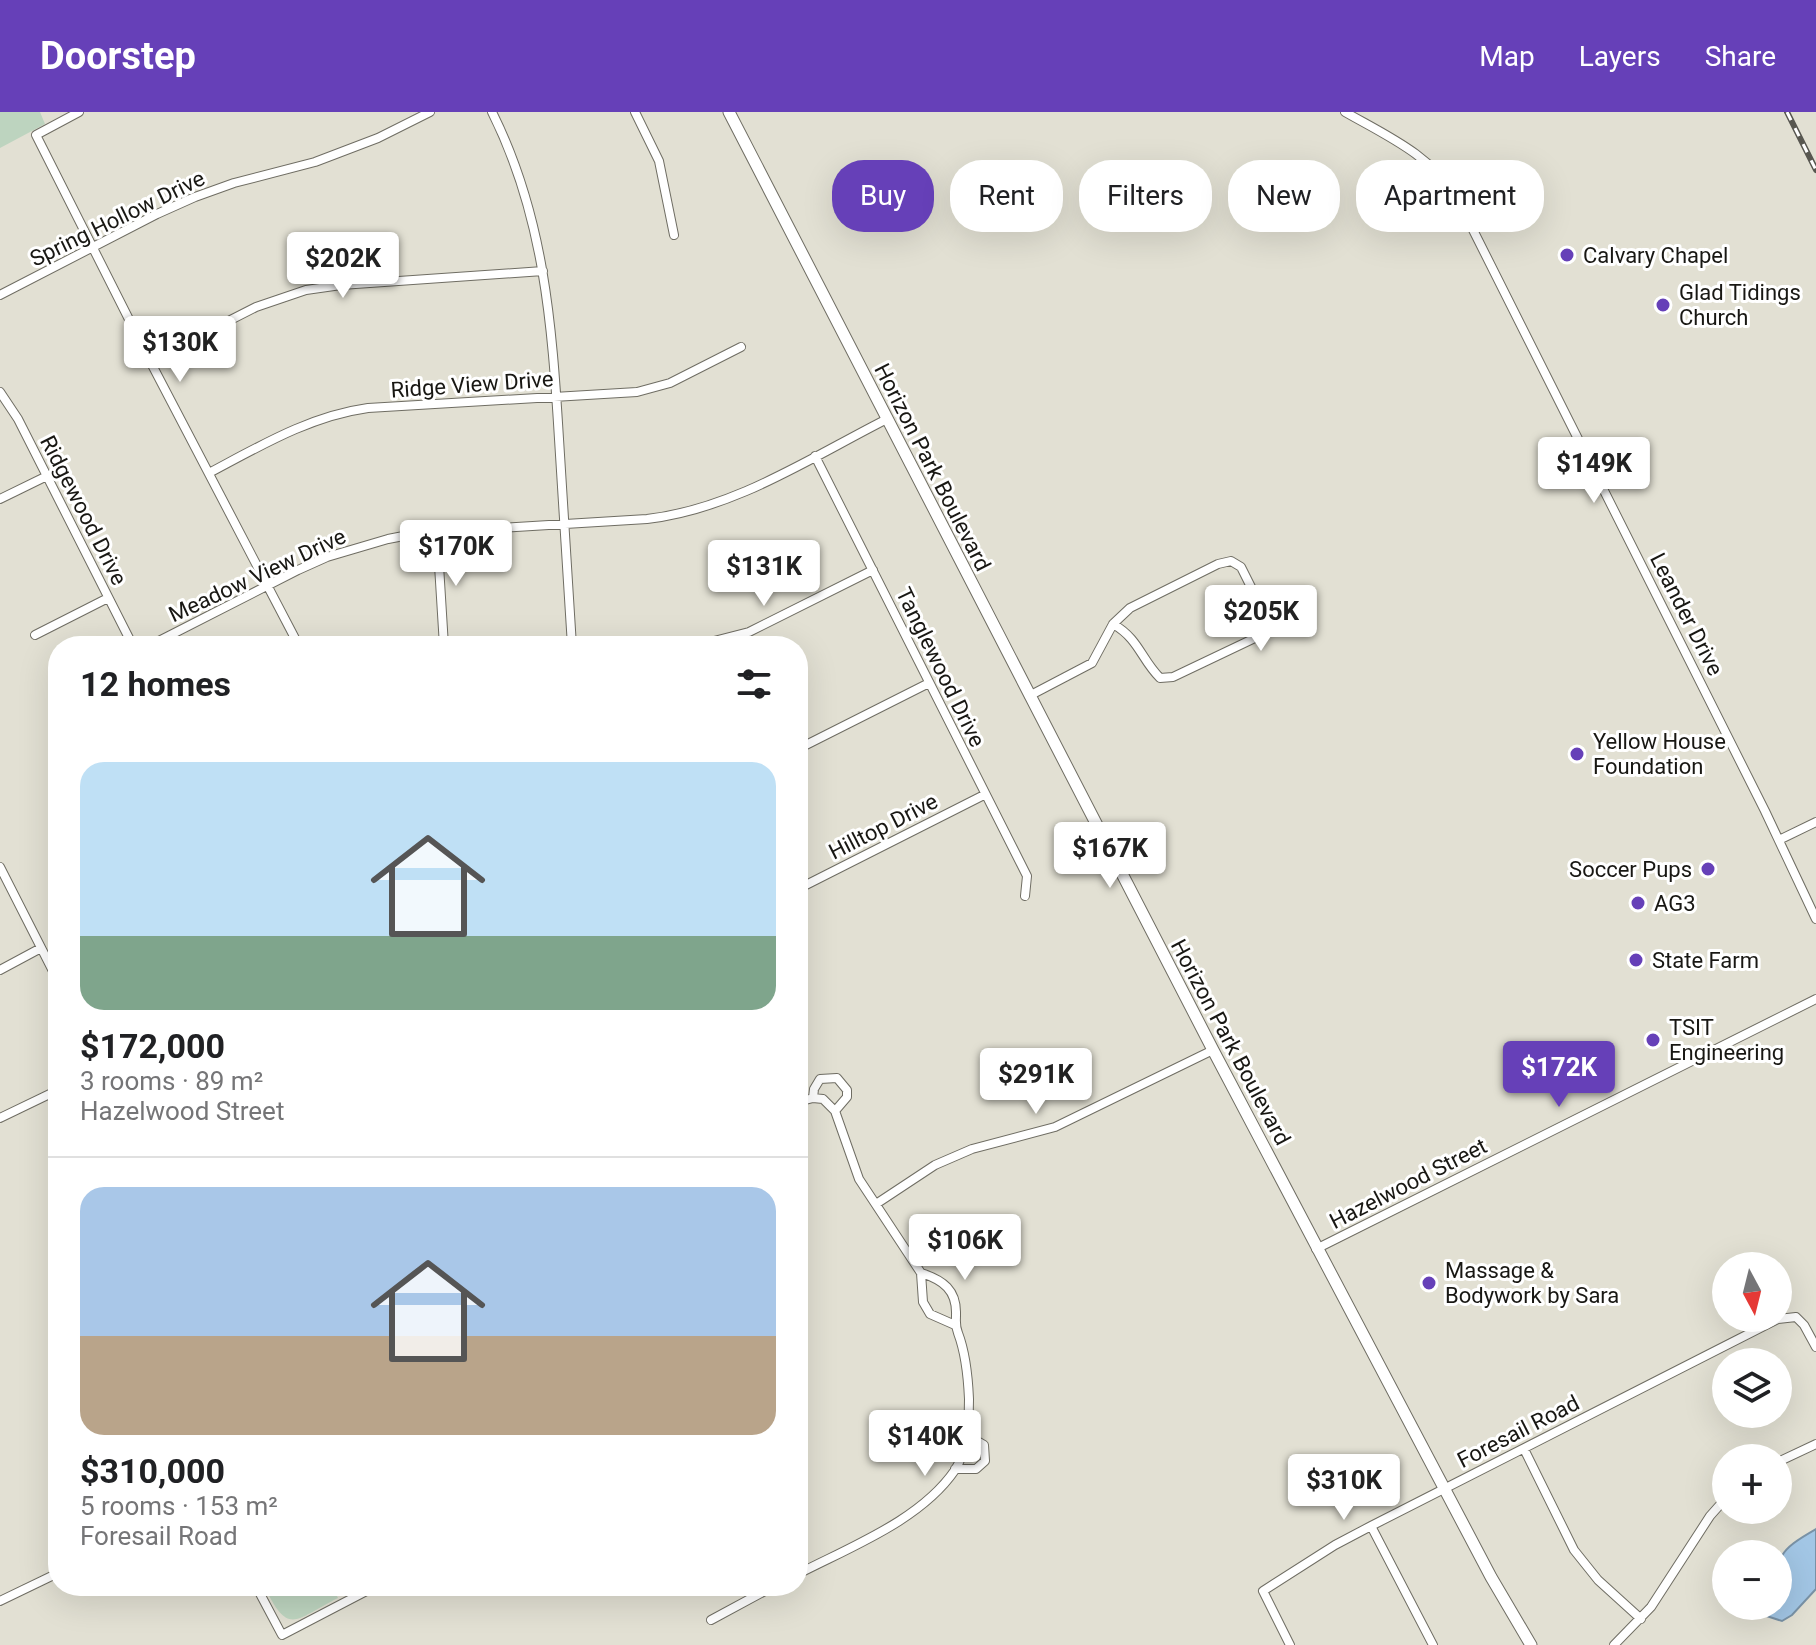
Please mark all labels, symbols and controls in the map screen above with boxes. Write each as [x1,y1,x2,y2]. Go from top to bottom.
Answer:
text: Doorstep [40,34,196,78]
text: Map [1479,40,1535,73]
text: Layers [1579,40,1661,73]
text: Share [1705,40,1776,73]
chip: Buy [832,160,934,232]
chip: Rent [950,160,1063,232]
chip: Filters [1079,160,1212,232]
chip: New [1228,160,1340,232]
chip: Apartment [1356,160,1544,232]
street label: Spring Hollow Drive [26,165,209,272]
pin: $202K [287,232,399,300]
text: $202K [305,243,381,273]
place label: Calvary Chapel [1583,243,1728,268]
marker: Calvary Chapel [1558,246,1576,264]
place label: Glad Tidings Church [1679,280,1801,330]
marker: Glad Tidings Church [1654,296,1672,314]
pin: $130K [124,316,236,384]
text: $130K [142,327,218,357]
street label: Horizon Park Boulevard [869,359,996,575]
street label: Ridge View Drive [390,366,554,403]
street label: Ridgewood Drive [35,431,132,589]
pin: $149K [1538,437,1650,505]
text: $149K [1556,448,1632,478]
pin: $170K [400,520,512,588]
street label: Meadow View Drive [165,524,350,627]
text: $170K [418,531,494,561]
pin: $131K [708,540,820,608]
street label: Leander Drive [1645,549,1728,680]
text: $131K [726,551,802,581]
street label: Tanglewood Drive [891,583,990,751]
pin: $205K [1205,585,1317,653]
text: $205K [1223,596,1299,626]
icon: filters [732,662,776,706]
text: 12 homes [80,664,231,704]
place label: Yellow House Foundation [1593,729,1726,779]
marker: Yellow House Foundation [1568,745,1586,763]
street label: Hilltop Drive [825,788,942,864]
icon: home [356,814,500,958]
pin: $167K [1054,822,1166,890]
text: $167K [1072,833,1148,863]
place label: Soccer Pups [1569,857,1692,882]
marker: Soccer Pups [1699,860,1717,878]
place label: AG3 [1654,891,1696,916]
marker: AG3 [1629,894,1647,912]
street label: Horizon Park Boulevard [1166,935,1295,1149]
place label: State Farm [1652,948,1759,973]
marker: State Farm [1627,951,1645,969]
place label: TSIT Engineering [1669,1015,1784,1065]
text: $172,000 [80,1026,225,1066]
marker: TSIT Engineering [1644,1031,1662,1049]
pin: $172K [1503,1041,1615,1109]
pin: $291K [980,1048,1092,1116]
text: $172K [1521,1052,1597,1082]
text: $291K [998,1059,1074,1089]
text: 3 rooms · 89 m² [80,1066,263,1096]
text: Hazelwood Street [80,1096,284,1126]
street label: Hazelwood Street [1326,1133,1491,1234]
pin: $106K [909,1214,1021,1282]
text: $106K [927,1225,1003,1255]
icon: home [356,1239,500,1383]
north arrow [1712,1252,1792,1332]
map controls [1712,1252,1792,1620]
place label: Massage & Bodywork by Sara [1445,1258,1619,1308]
marker: Massage & Bodywork by Sara [1420,1274,1438,1292]
button: layers [1712,1348,1792,1428]
street label: Foresail Road [1453,1390,1583,1473]
pin: $140K [869,1410,981,1478]
text: $140K [887,1421,963,1451]
button: + [1712,1444,1792,1524]
text: $310,000 [80,1451,225,1491]
pin: $310K [1288,1454,1400,1522]
text: $310K [1306,1465,1382,1495]
text: 5 rooms · 153 m² [80,1491,278,1521]
text: Foresail Road [80,1521,238,1551]
button: − [1712,1540,1792,1620]

